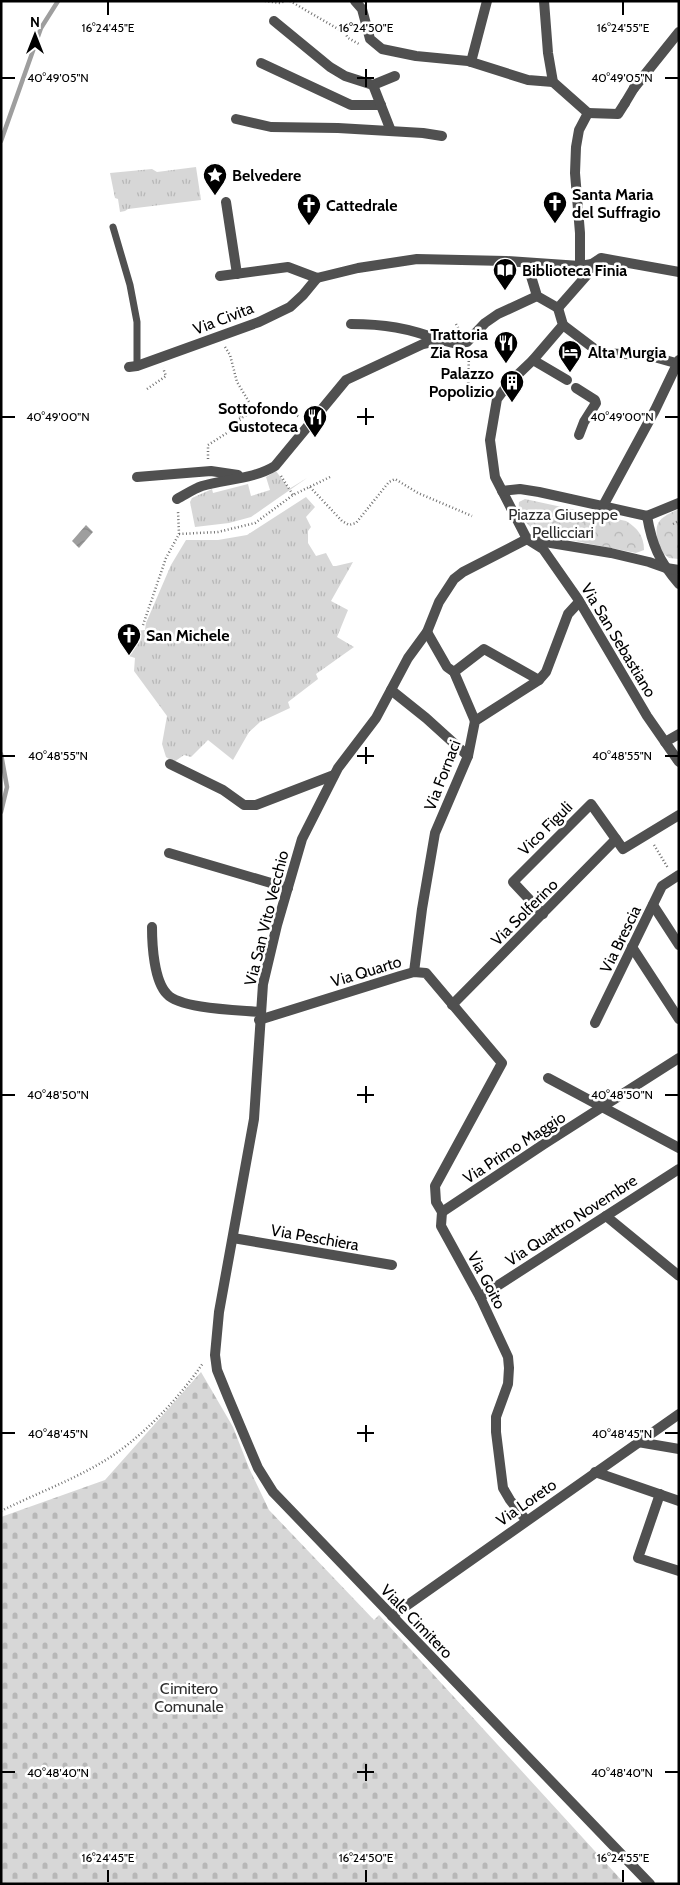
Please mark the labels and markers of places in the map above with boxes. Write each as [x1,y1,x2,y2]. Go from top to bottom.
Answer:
place icon: Belvedere [202,162,228,196]
place label: Belvedere [232,166,301,185]
place label: Santa Maria del Suffragio [572,185,661,222]
church icon: Santa Maria del Suffragio [542,190,568,224]
church icon: Cattedrale [296,192,322,226]
place label: Cattedrale [326,196,398,215]
library icon: Biblioteca Finia [492,257,518,291]
place label: Biblioteca Finia [522,261,627,280]
place label: Trattoria Zia Rosa [430,325,488,362]
restaurant icon: Trattoria Zia Rosa [493,330,519,364]
hotel icon: Alta Murgia [557,339,583,373]
place label: Alta Murgia [588,343,666,362]
place label: Palazzo Popolizio [429,364,494,401]
building icon: Palazzo Popolizio [499,369,525,403]
place label: Sottofondo Gustoteca [218,399,298,436]
restaurant icon: Sottofondo Gustoteca [302,404,328,438]
church icon: San Michele [116,622,142,656]
place label: San Michele [146,626,229,645]

